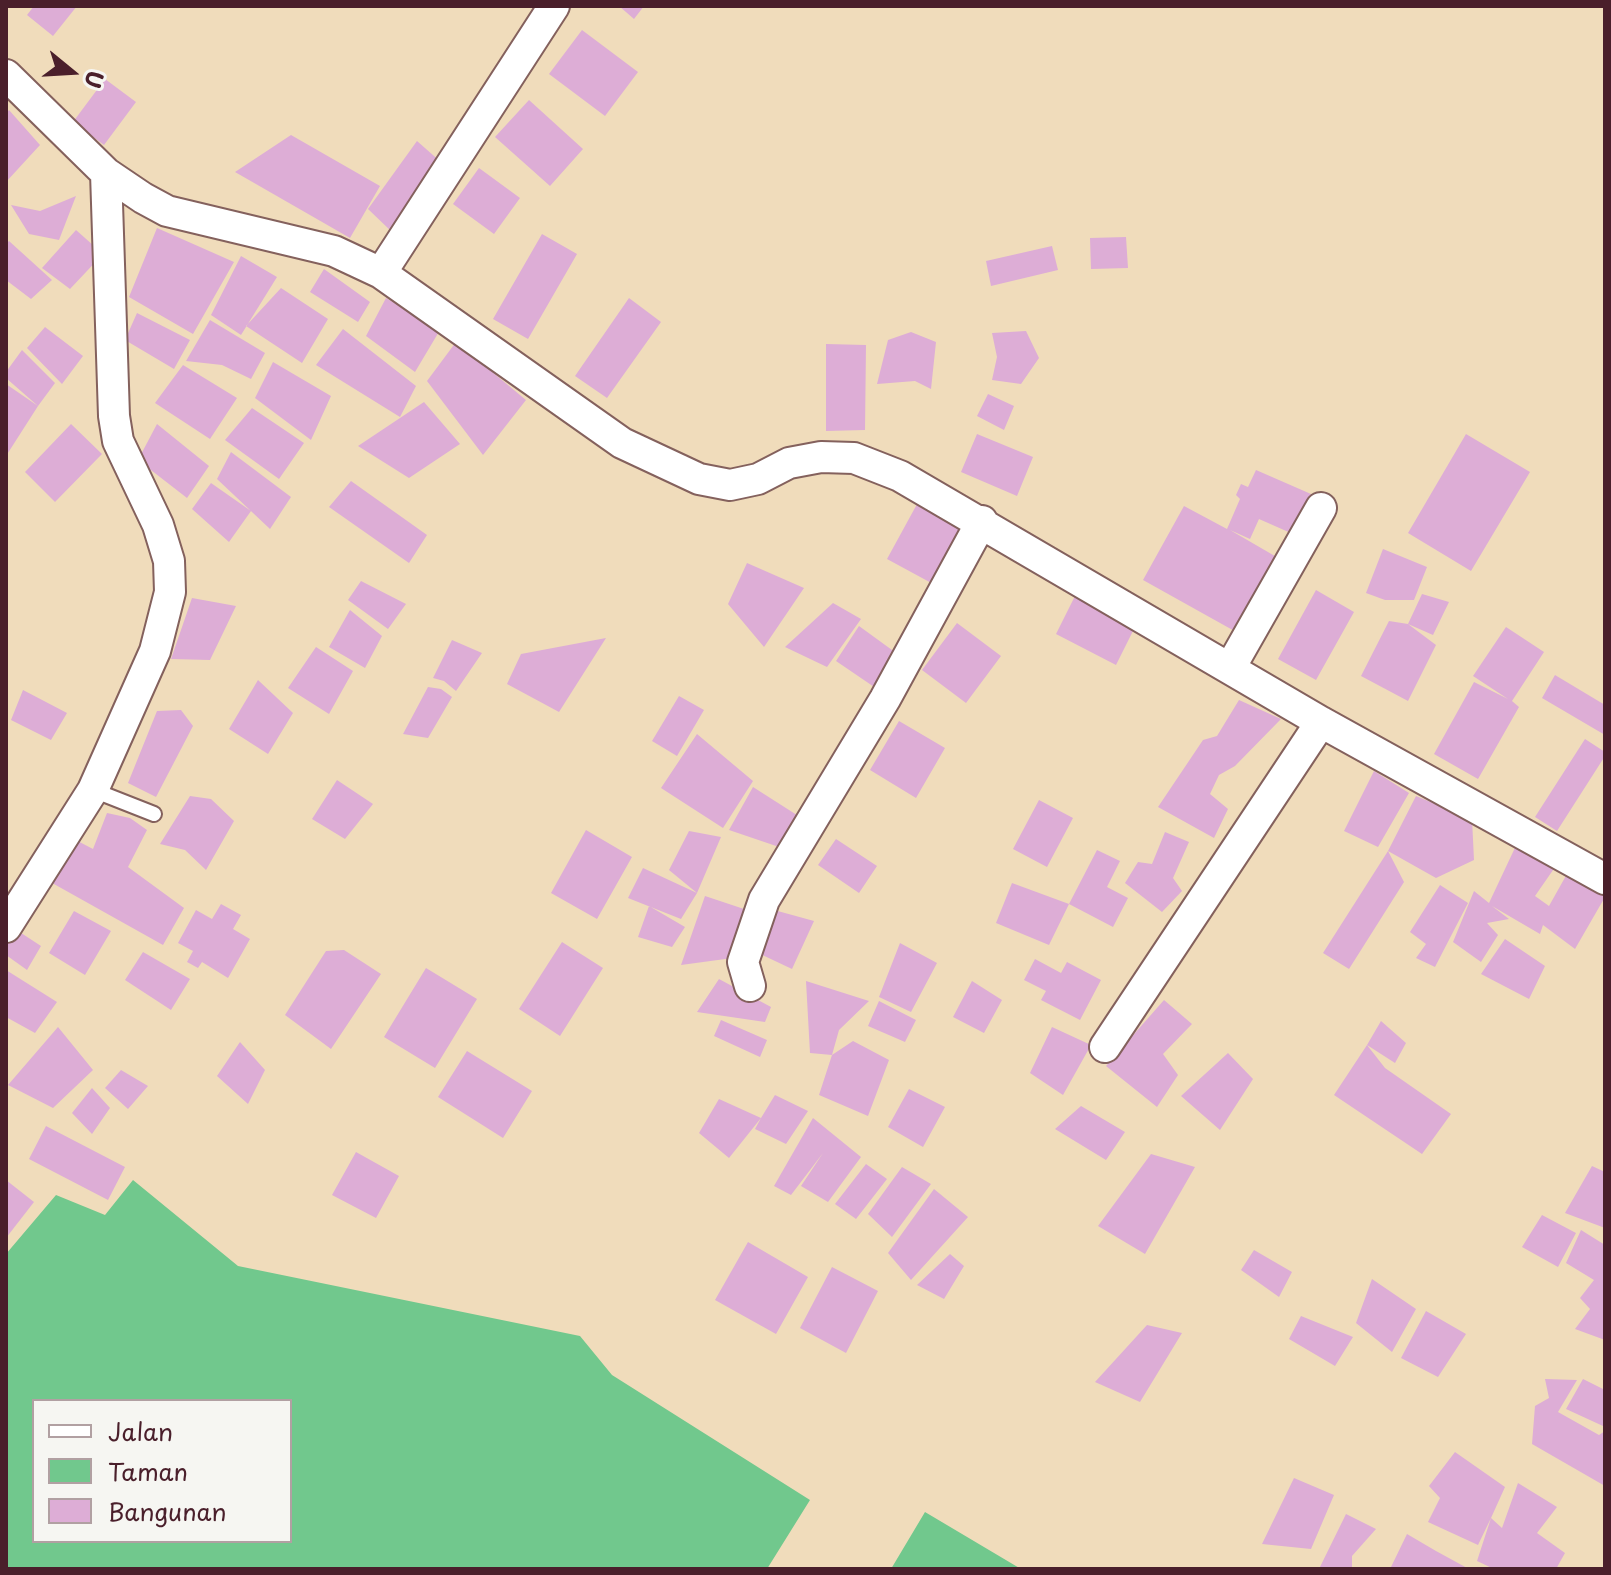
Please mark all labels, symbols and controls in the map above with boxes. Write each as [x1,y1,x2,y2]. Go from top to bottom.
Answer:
north arrow [32,32,112,112]
text: U [77,67,114,93]
legend [32,1399,292,1543]
text: Jalan [108,1413,173,1449]
text: Taman [108,1453,188,1489]
text: Bangunan [108,1493,227,1529]

